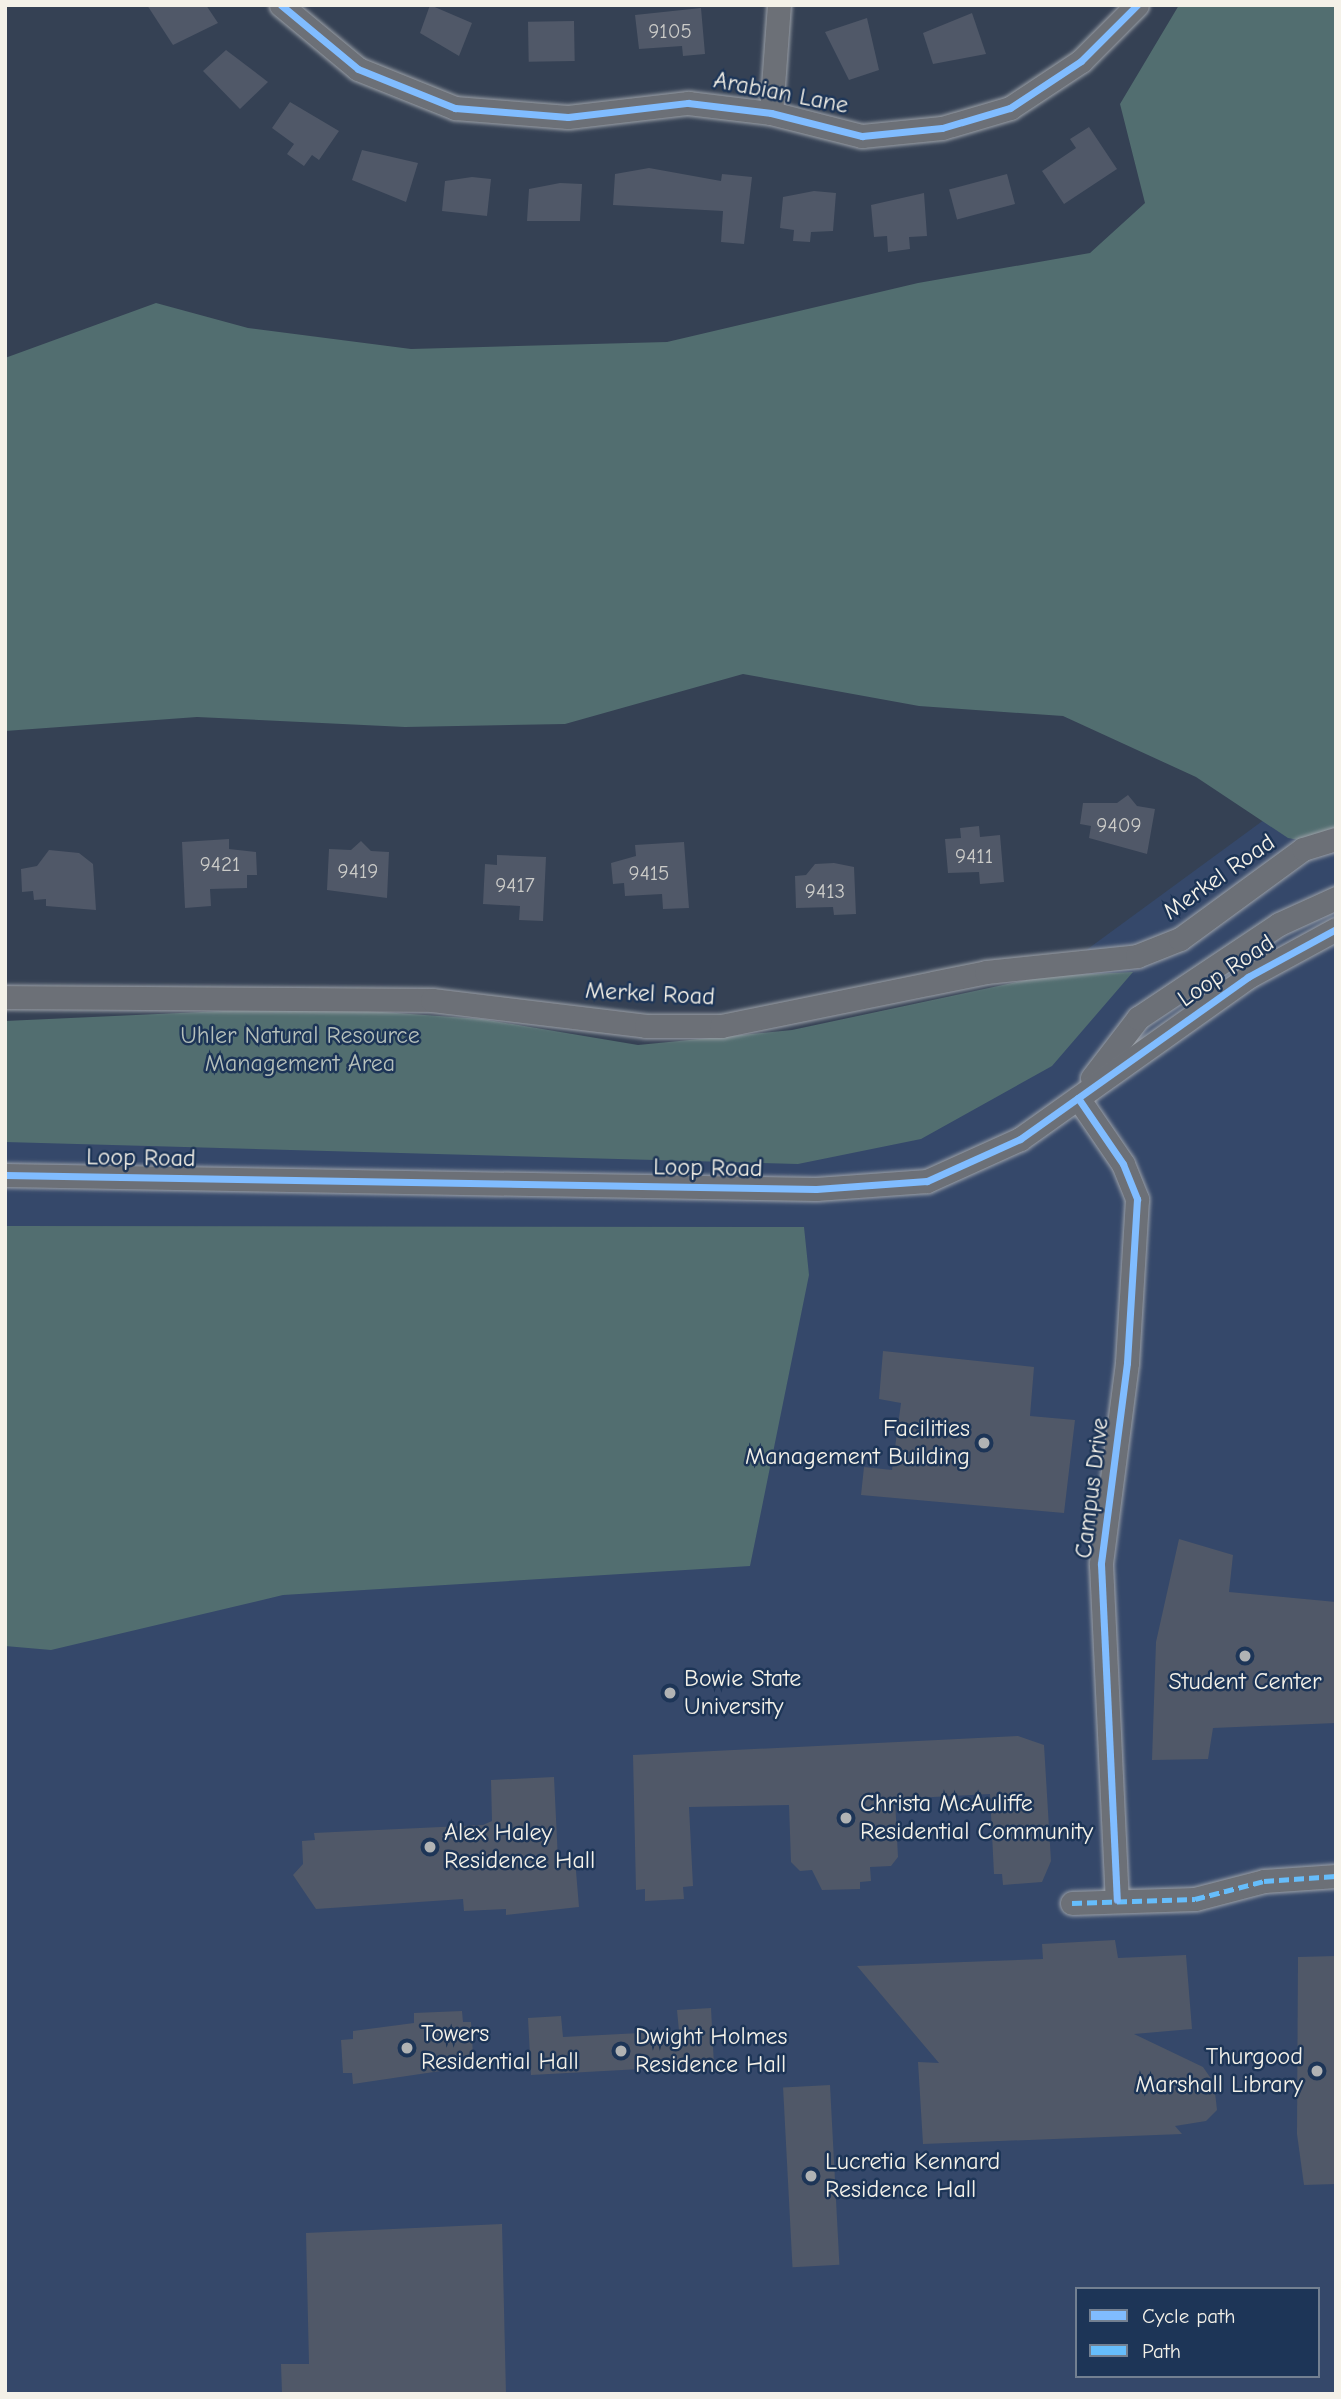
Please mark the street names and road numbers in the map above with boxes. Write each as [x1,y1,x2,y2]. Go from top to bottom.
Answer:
street label: Arabian Lane [711,66,851,120]
street label: Merkel Road [1158,828,1280,926]
street label: Loop Road [1173,928,1279,1014]
street label: Merkel Road [584,976,716,1012]
street label: Loop Road [86,1143,196,1173]
street label: Loop Road [653,1153,763,1183]
street label: Campus Drive [1069,1416,1115,1560]

